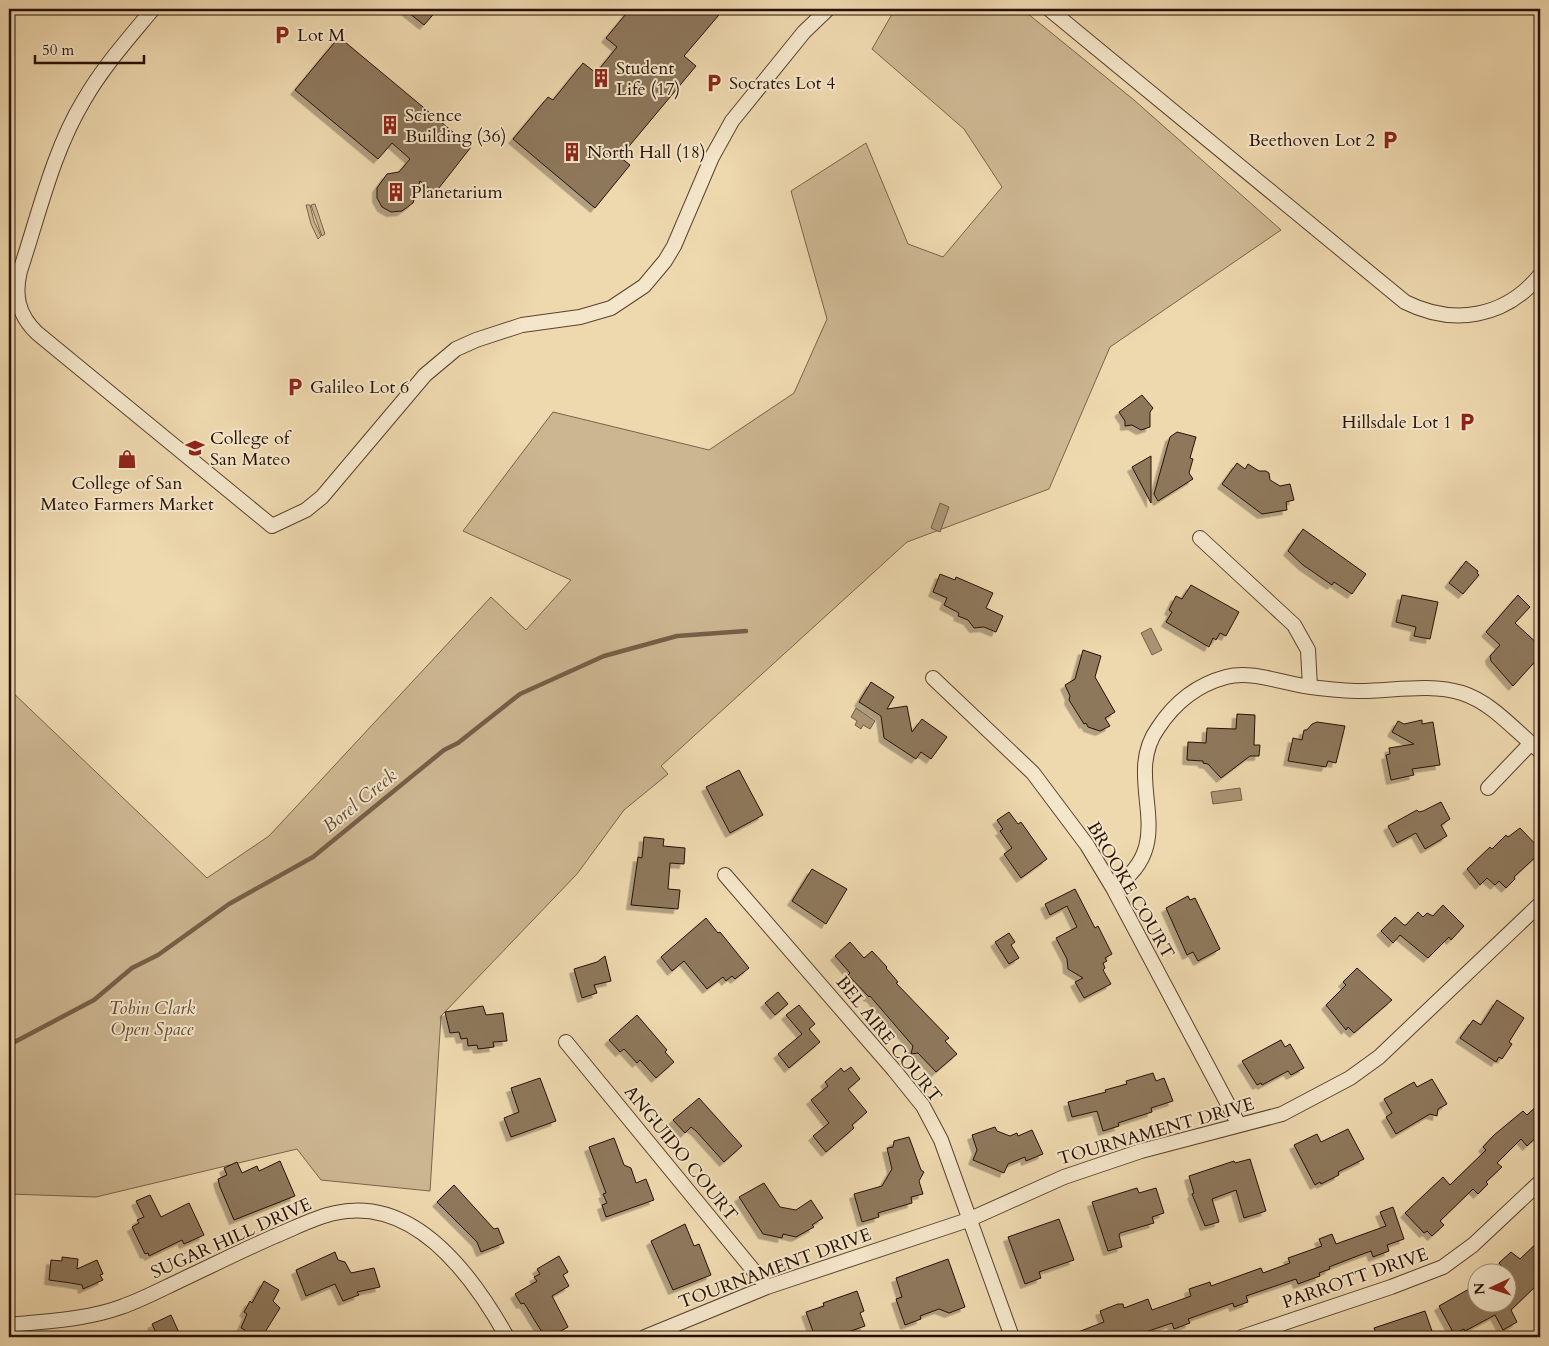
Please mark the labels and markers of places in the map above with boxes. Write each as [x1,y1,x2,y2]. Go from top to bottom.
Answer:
place label: Lot M [297,23,345,48]
parking icon: Lot M [271,24,293,46]
place label: Student Life (17) [616,56,680,102]
building icon: Student Life (17) [590,67,612,89]
place label: Socrates Lot 4 [729,71,835,96]
parking icon: Socrates Lot 4 [703,72,725,94]
place label: Science Building (36) [405,103,506,149]
building icon: Science Building (36) [379,114,401,136]
place label: Beethoven Lot 2 [1248,128,1375,153]
parking icon: Beethoven Lot 2 [1379,129,1401,151]
place label: North Hall (18) [587,140,706,165]
building icon: North Hall (18) [561,141,583,163]
place label: Planetarium [411,180,503,205]
building icon: Planetarium [385,181,407,203]
place label: Galileo Lot 6 [310,375,409,400]
parking icon: Galileo Lot 6 [284,376,306,398]
place label: Hillsdale Lot 1 [1341,410,1452,435]
parking icon: Hillsdale Lot 1 [1456,411,1478,433]
place label: College of San Mateo [210,426,293,472]
school or university icon: College of San Mateo [184,437,206,459]
shop icon: College of San Mateo Farmers Market [116,448,138,470]
place label: College of San Mateo Farmers Market [40,471,214,517]

